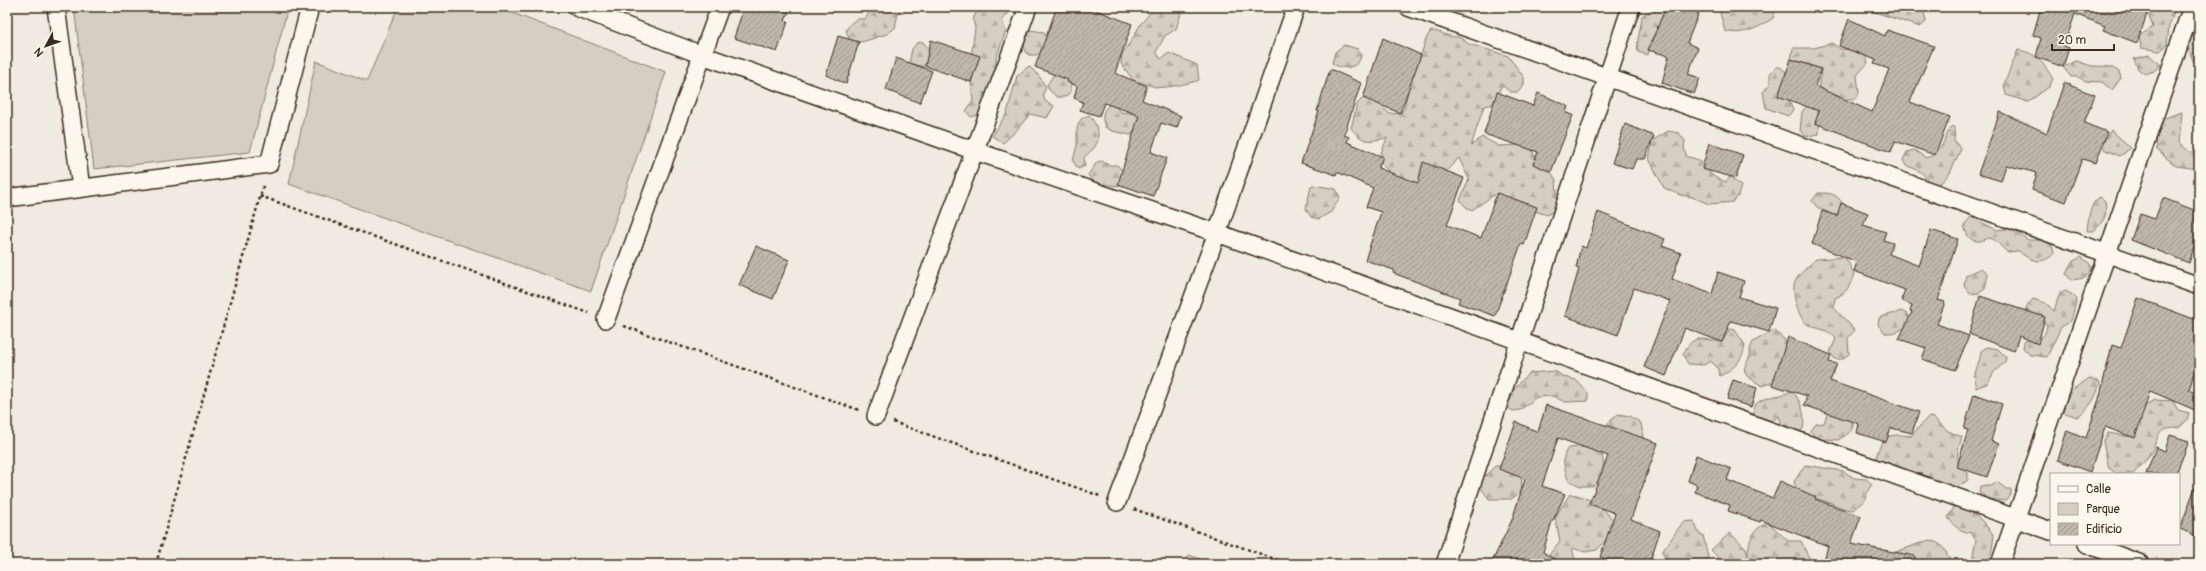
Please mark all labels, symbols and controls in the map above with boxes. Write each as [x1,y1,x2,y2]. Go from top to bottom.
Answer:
north arrow [26,26,66,66]
scale bar [2052,26,2114,52]
text: 20 m [2058,33,2087,48]
text: N [31,45,46,59]
legend [2050,473,2180,545]
text: Calle [2086,482,2111,497]
text: Parque [2086,502,2120,517]
text: Edificio [2086,522,2122,537]

